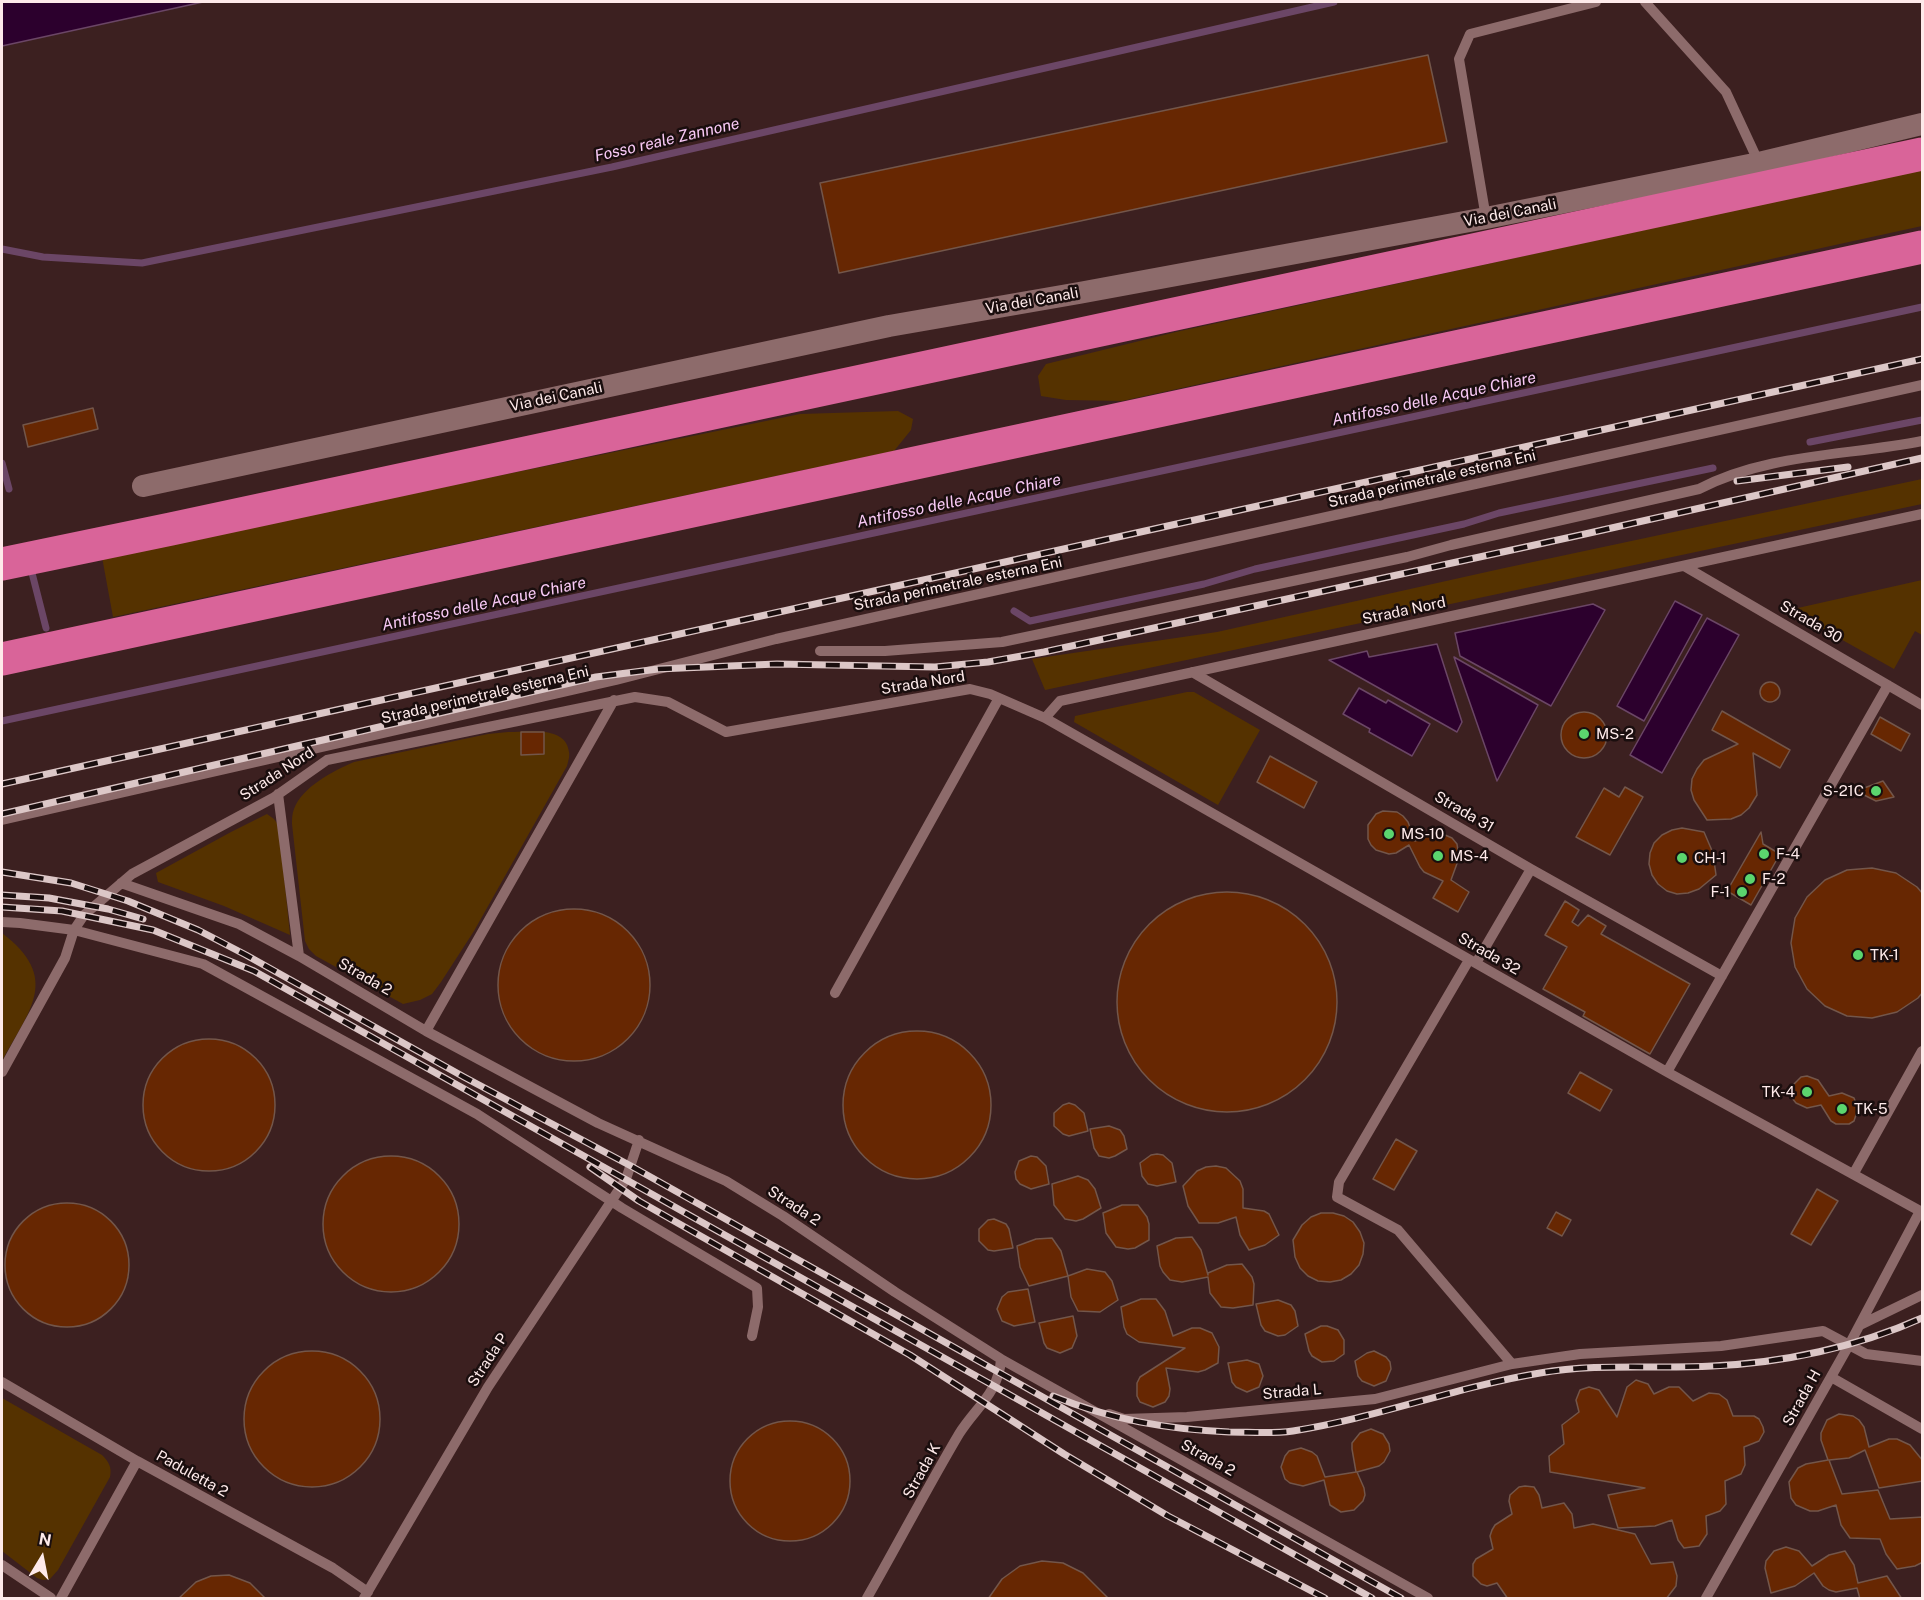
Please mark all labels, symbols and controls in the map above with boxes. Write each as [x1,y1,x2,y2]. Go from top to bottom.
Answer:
water label: Fosso reale Zannone [593,114,741,166]
street label: Via dei Canali [1462,195,1558,231]
street label: Via dei Canali [984,284,1080,318]
water label: Antifosso delle Acque Chiare [1330,368,1538,430]
street label: Via dei Canali [508,378,604,416]
street label: Strada perimetrale esterna Eni [1326,446,1538,512]
water label: Antifosso delle Acque Chiare [855,470,1063,532]
street label: Strada perimetrale esterna Eni [852,553,1064,615]
water label: Antifosso delle Acque Chiare [380,573,588,635]
street label: Strada Nord [1361,593,1447,629]
street label: Strada 30 [1777,597,1845,647]
street label: Strada perimetrale esterna Eni [379,662,591,728]
street label: Strada Nord [880,667,966,699]
place label: MS-2 [1596,725,1634,743]
marker: MS-2 [1577,727,1591,741]
street label: Strada Nord [237,743,317,805]
place label: S-21C [1823,782,1864,800]
marker: S-21C [1869,784,1883,798]
street label: Strada 31 [1431,788,1497,836]
place label: MS-10 [1401,825,1444,843]
marker: MS-10 [1382,827,1396,841]
place label: F-4 [1776,845,1800,863]
place label: MS-4 [1450,847,1488,865]
marker: F-4 [1757,847,1771,861]
marker: MS-4 [1431,849,1445,863]
place label: CH-1 [1694,849,1726,867]
marker: CH-1 [1675,851,1689,865]
place label: F-2 [1762,870,1785,888]
marker: F-2 [1743,872,1757,886]
place label: F-1 [1711,883,1730,901]
marker: F-1 [1735,885,1749,899]
street label: Strada 32 [1455,929,1523,979]
place label: TK-1 [1870,946,1899,964]
marker: TK-1 [1851,948,1865,962]
street label: Strada 2 [335,954,395,1000]
place label: TK-4 [1762,1083,1795,1101]
marker: TK-4 [1800,1085,1814,1099]
place label: TK-5 [1854,1100,1888,1118]
marker: TK-5 [1835,1102,1849,1116]
street label: Strada 2 [764,1182,824,1230]
street label: Strada P [464,1330,512,1390]
street label: Strada H [1779,1367,1825,1429]
street label: Strada L [1262,1380,1322,1404]
street label: Strada 2 [1178,1436,1238,1480]
street label: Strada K [899,1440,945,1502]
street label: Paduletta 2 [153,1447,231,1501]
north arrow [12,1528,72,1588]
text: N [37,1529,53,1550]

